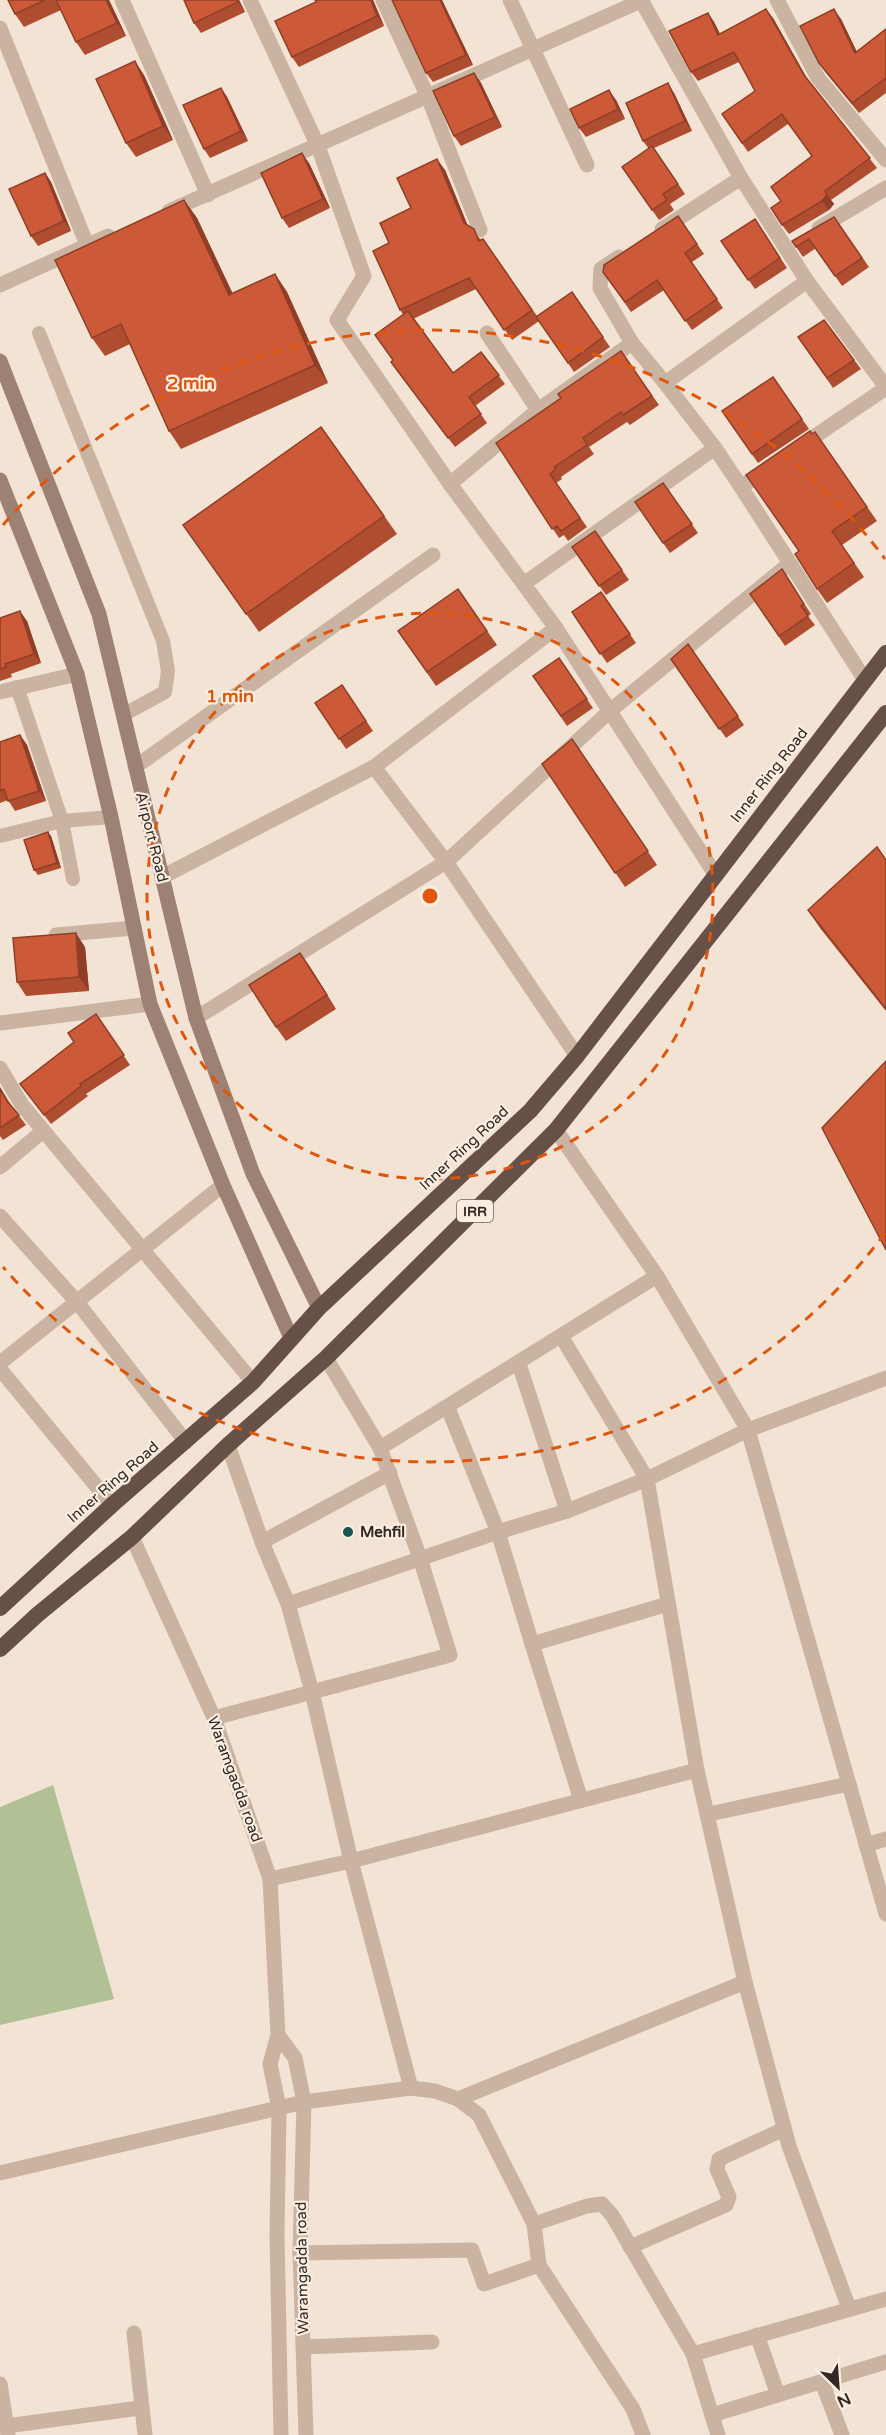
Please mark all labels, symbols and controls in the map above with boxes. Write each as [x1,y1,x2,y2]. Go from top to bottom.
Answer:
text: 2 min [167,372,215,394]
text: 1 min [206,685,254,707]
street label: Inner Ring Road [726,724,812,826]
street label: Airport Road [132,790,172,884]
centre of rings [420,886,440,906]
street label: Inner Ring Road [416,1102,512,1194]
road number: IRR [457,1200,493,1222]
street label: Inner Ring Road [64,1437,162,1527]
place label: Mehfil [360,1523,405,1541]
marker: Mehfil [341,1525,355,1539]
street label: Waramgadda road [204,1714,266,1844]
street label: Waramgadda road [292,2202,312,2334]
north arrow [808,2357,868,2417]
text: N [834,2388,854,2411]

